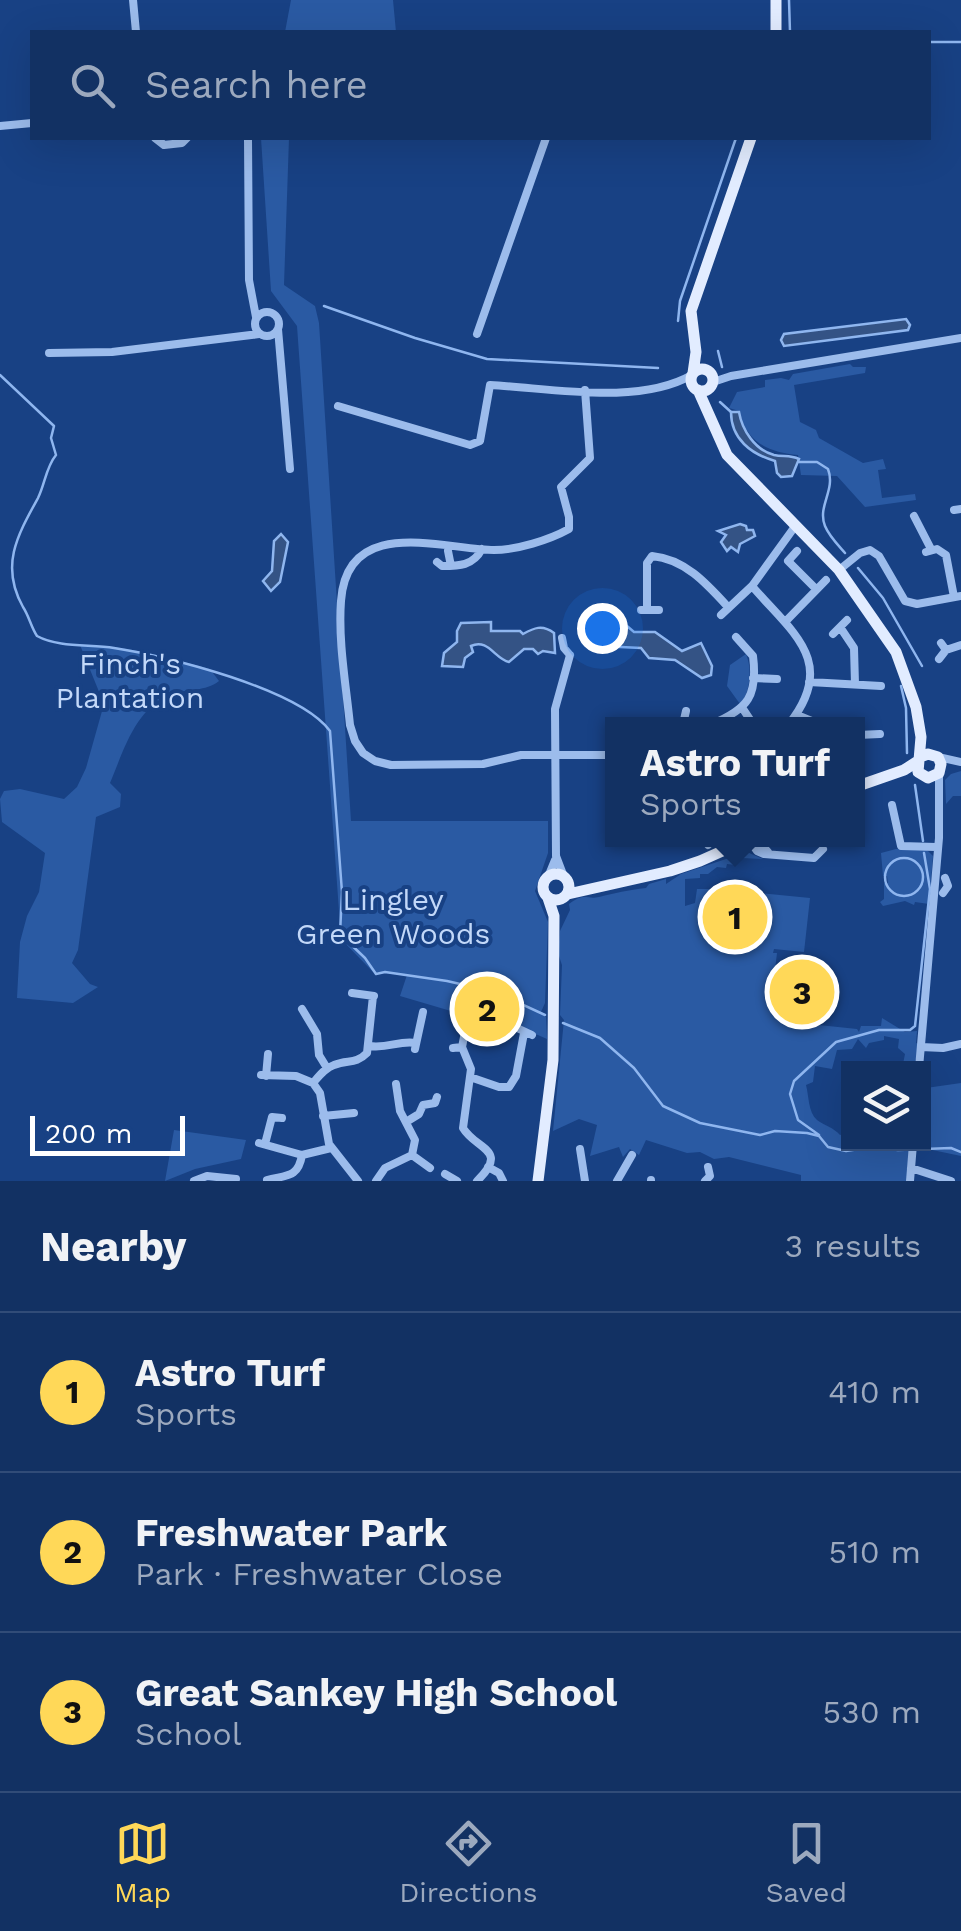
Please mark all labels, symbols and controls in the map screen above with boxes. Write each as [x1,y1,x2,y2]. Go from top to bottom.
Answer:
search box [30,30,931,140]
icon: search [65,58,120,113]
text: Search here [145,63,368,107]
your location [577,603,628,654]
park label: Finch's Plantation [56,646,204,715]
popup [605,717,865,847]
text: Astro Turf [640,741,830,785]
text: Sports [640,785,742,823]
pin: 1 [702,880,768,954]
park label: Lingley Green Woods [296,882,490,951]
pin: 3 [770,954,834,1030]
pin: 2 [454,972,520,1046]
map controls [841,1061,931,1151]
button: layers [841,1061,931,1151]
scale bar [30,1111,185,1156]
text: 200 m [45,1117,132,1150]
text: Nearby [40,1222,187,1271]
text: 3 results [784,1227,921,1265]
text: Astro Turf [135,1351,325,1395]
text: 1 [66,1373,79,1411]
text: 410 m [828,1373,921,1411]
text: Sports [135,1395,237,1433]
text: Freshwater Park [135,1511,447,1555]
text: 2 [63,1533,82,1571]
text: 510 m [829,1533,921,1571]
text: Park · Freshwater Close [135,1555,503,1593]
text: Great Sankey High School [135,1671,617,1715]
text: 3 [63,1693,82,1731]
text: 530 m [822,1693,921,1731]
text: School [135,1715,241,1753]
tab: Map [114,1816,171,1909]
tab: Directions [399,1816,538,1909]
tab: Saved [766,1816,847,1909]

